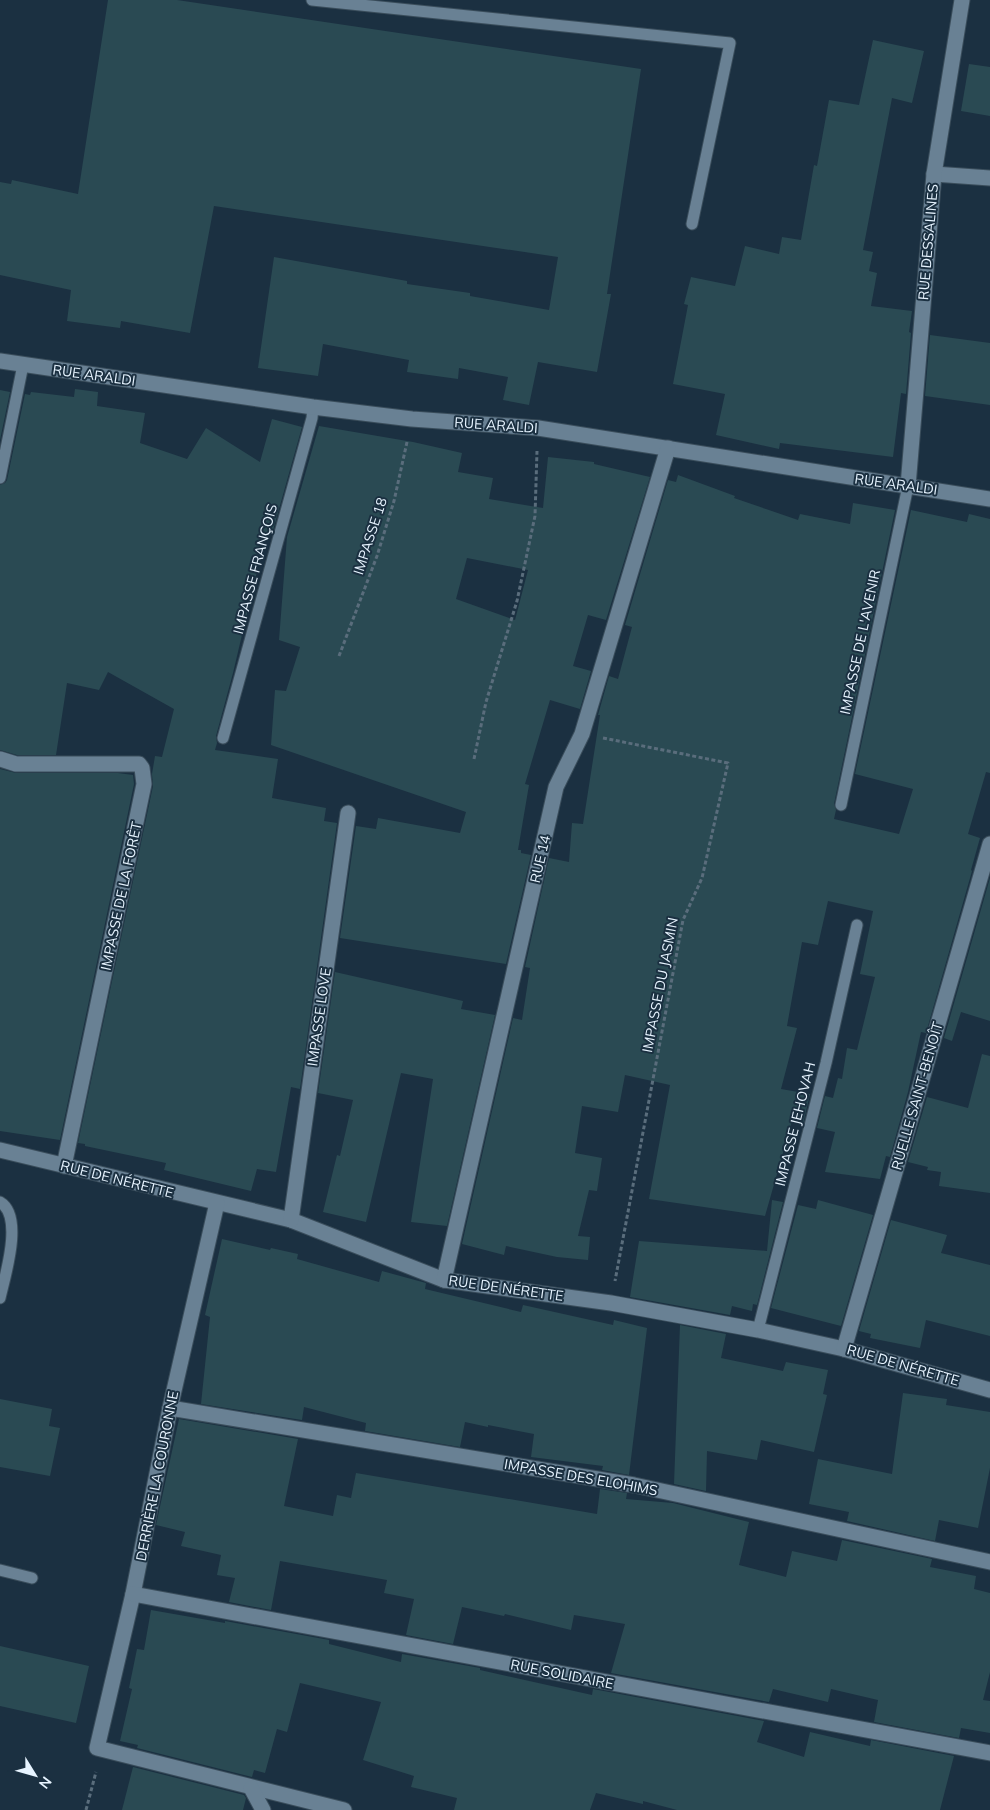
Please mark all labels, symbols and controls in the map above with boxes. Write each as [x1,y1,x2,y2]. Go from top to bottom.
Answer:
street label: RUE DESSALINES [914,183,942,301]
street label: RUE ARALDI [51,360,137,390]
street label: RUE ARALDI [454,413,538,437]
street label: RUE ARALDI [853,469,939,499]
street label: IMPASSE 18 [349,495,391,577]
street label: IMPASSE FRANÇOIS [229,502,281,636]
street label: IMPASSE DE L'AVENIR [836,568,884,716]
street label: IMPASSE DE LA FORÊT [96,819,146,972]
street label: RUE 14 [526,833,554,885]
street label: IMPASSE DU JASMIN [638,916,682,1054]
street label: IMPASSE LOVE [303,967,335,1067]
street label: RUELLE SAINT-BENOÎT [887,1019,947,1172]
street label: IMPASSE JEHOVAH [771,1060,819,1188]
street label: RUE DE NÉRETTE [59,1156,175,1202]
street label: RUE DE NÉRETTE [447,1271,565,1305]
street label: RUE DE NÉRETTE [845,1340,961,1390]
street label: DERRIÈRE LA COURONNE [132,1390,182,1562]
street label: IMPASSE DES ELOHIMS [503,1455,659,1499]
street label: RUE SOLIDAIRE [509,1655,615,1693]
north arrow [10,1750,60,1800]
text: N [35,1773,56,1792]

